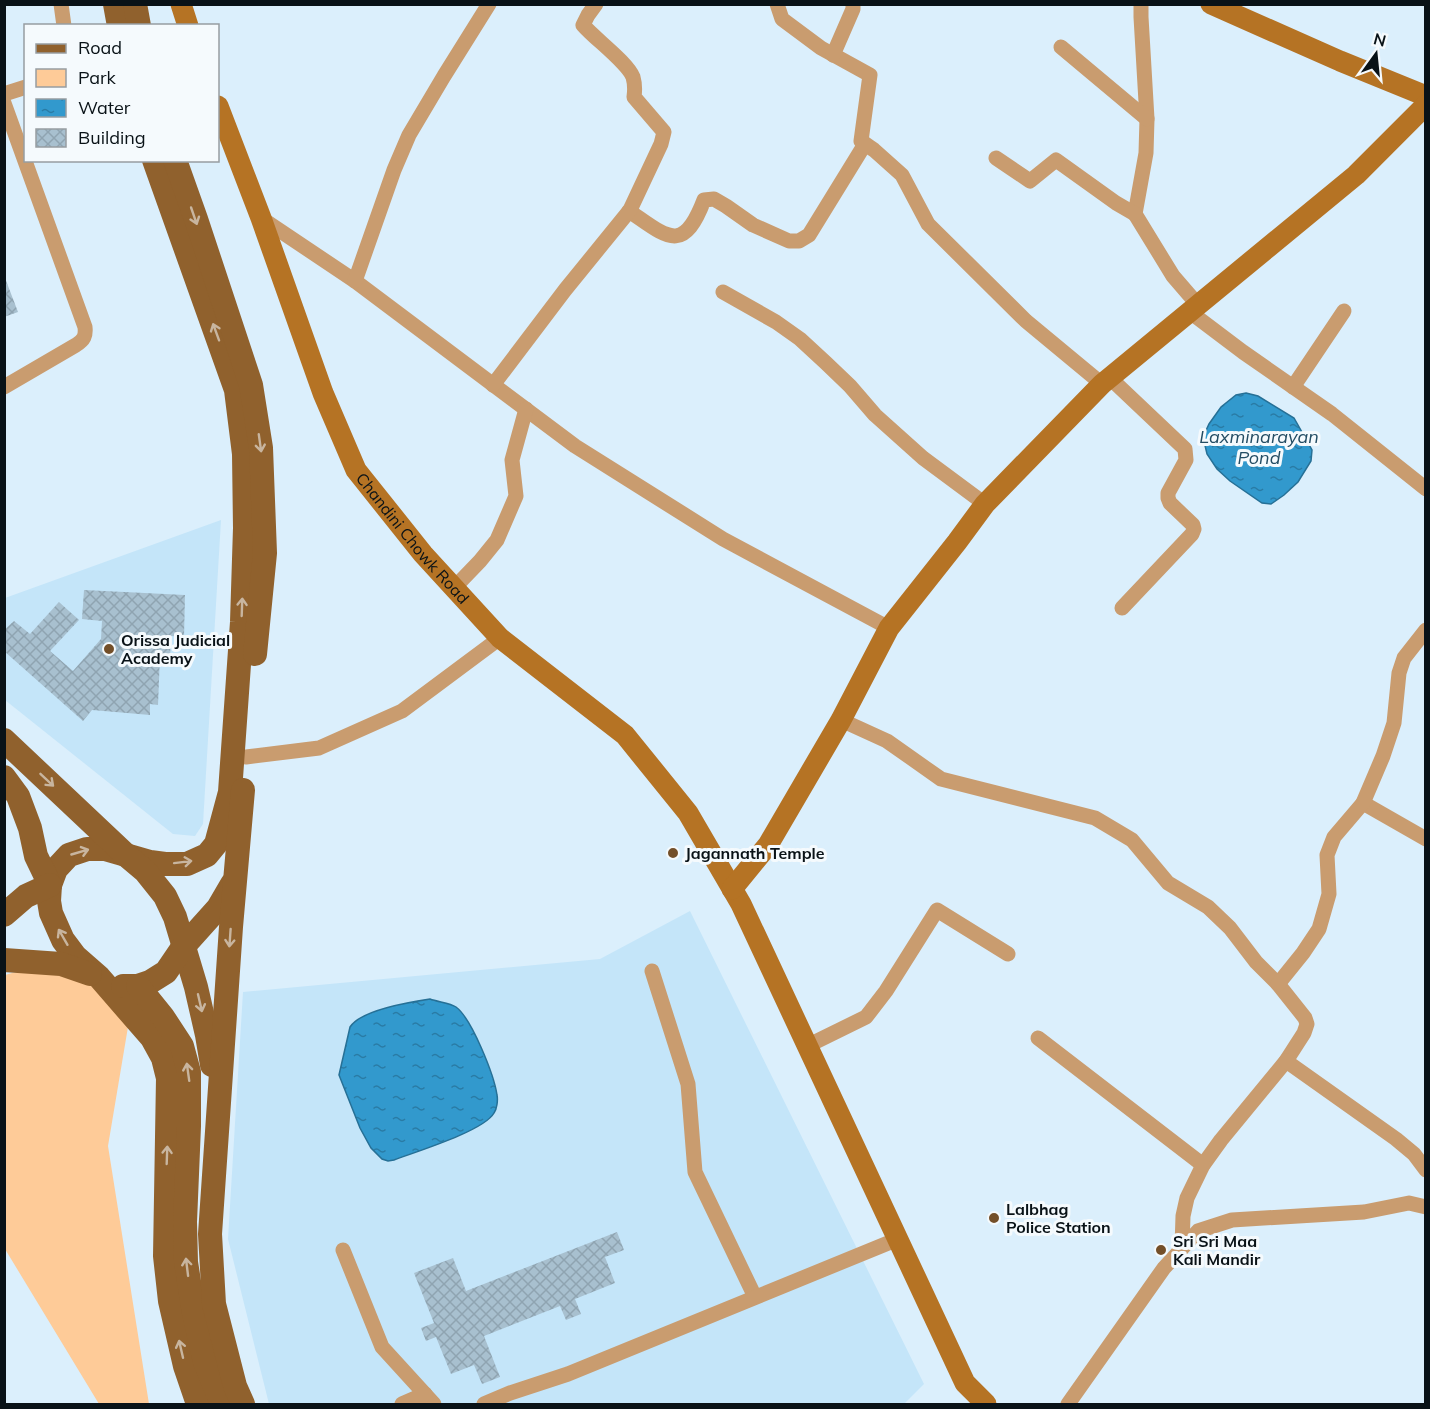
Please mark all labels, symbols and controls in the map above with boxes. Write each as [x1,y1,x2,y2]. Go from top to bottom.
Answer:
legend [24,24,219,162]
north arrow [1346,24,1406,84]
text: N [1371,28,1388,51]
text: Road [78,36,122,59]
text: Park [78,66,117,89]
text: Water [78,96,131,119]
text: Building [78,126,146,149]
one-way arrow [190,206,201,224]
one-way arrow [209,324,220,342]
water label: Laxminarayan Pond [1199,425,1319,469]
one-way arrow [255,432,266,452]
street label: Chandini Chowk Road [352,468,473,608]
one-way arrow [237,598,248,618]
place label: Orissa Judicial Academy [121,630,230,668]
marker: Orissa Judicial Academy [102,642,116,656]
one-way arrow [40,773,55,788]
place label: Jagannath Temple [685,843,825,863]
one-way arrow [70,846,89,857]
marker: Jagannath Temple [666,846,680,860]
one-way arrow [173,857,192,868]
one-way arrow [224,927,235,947]
one-way arrow [56,929,68,946]
one-way arrow [194,993,206,1012]
one-way arrow [182,1063,193,1083]
one-way arrow [162,1146,173,1166]
place label: Lalbhag Police Station [1006,1199,1111,1237]
marker: Lalbhag Police Station [987,1211,1001,1225]
place label: Sri Sri Maa Kali Mandir [1173,1231,1261,1269]
marker: Sri Sri Maa Kali Mandir [1154,1243,1168,1257]
one-way arrow [181,1258,192,1277]
one-way arrow [175,1339,186,1359]

